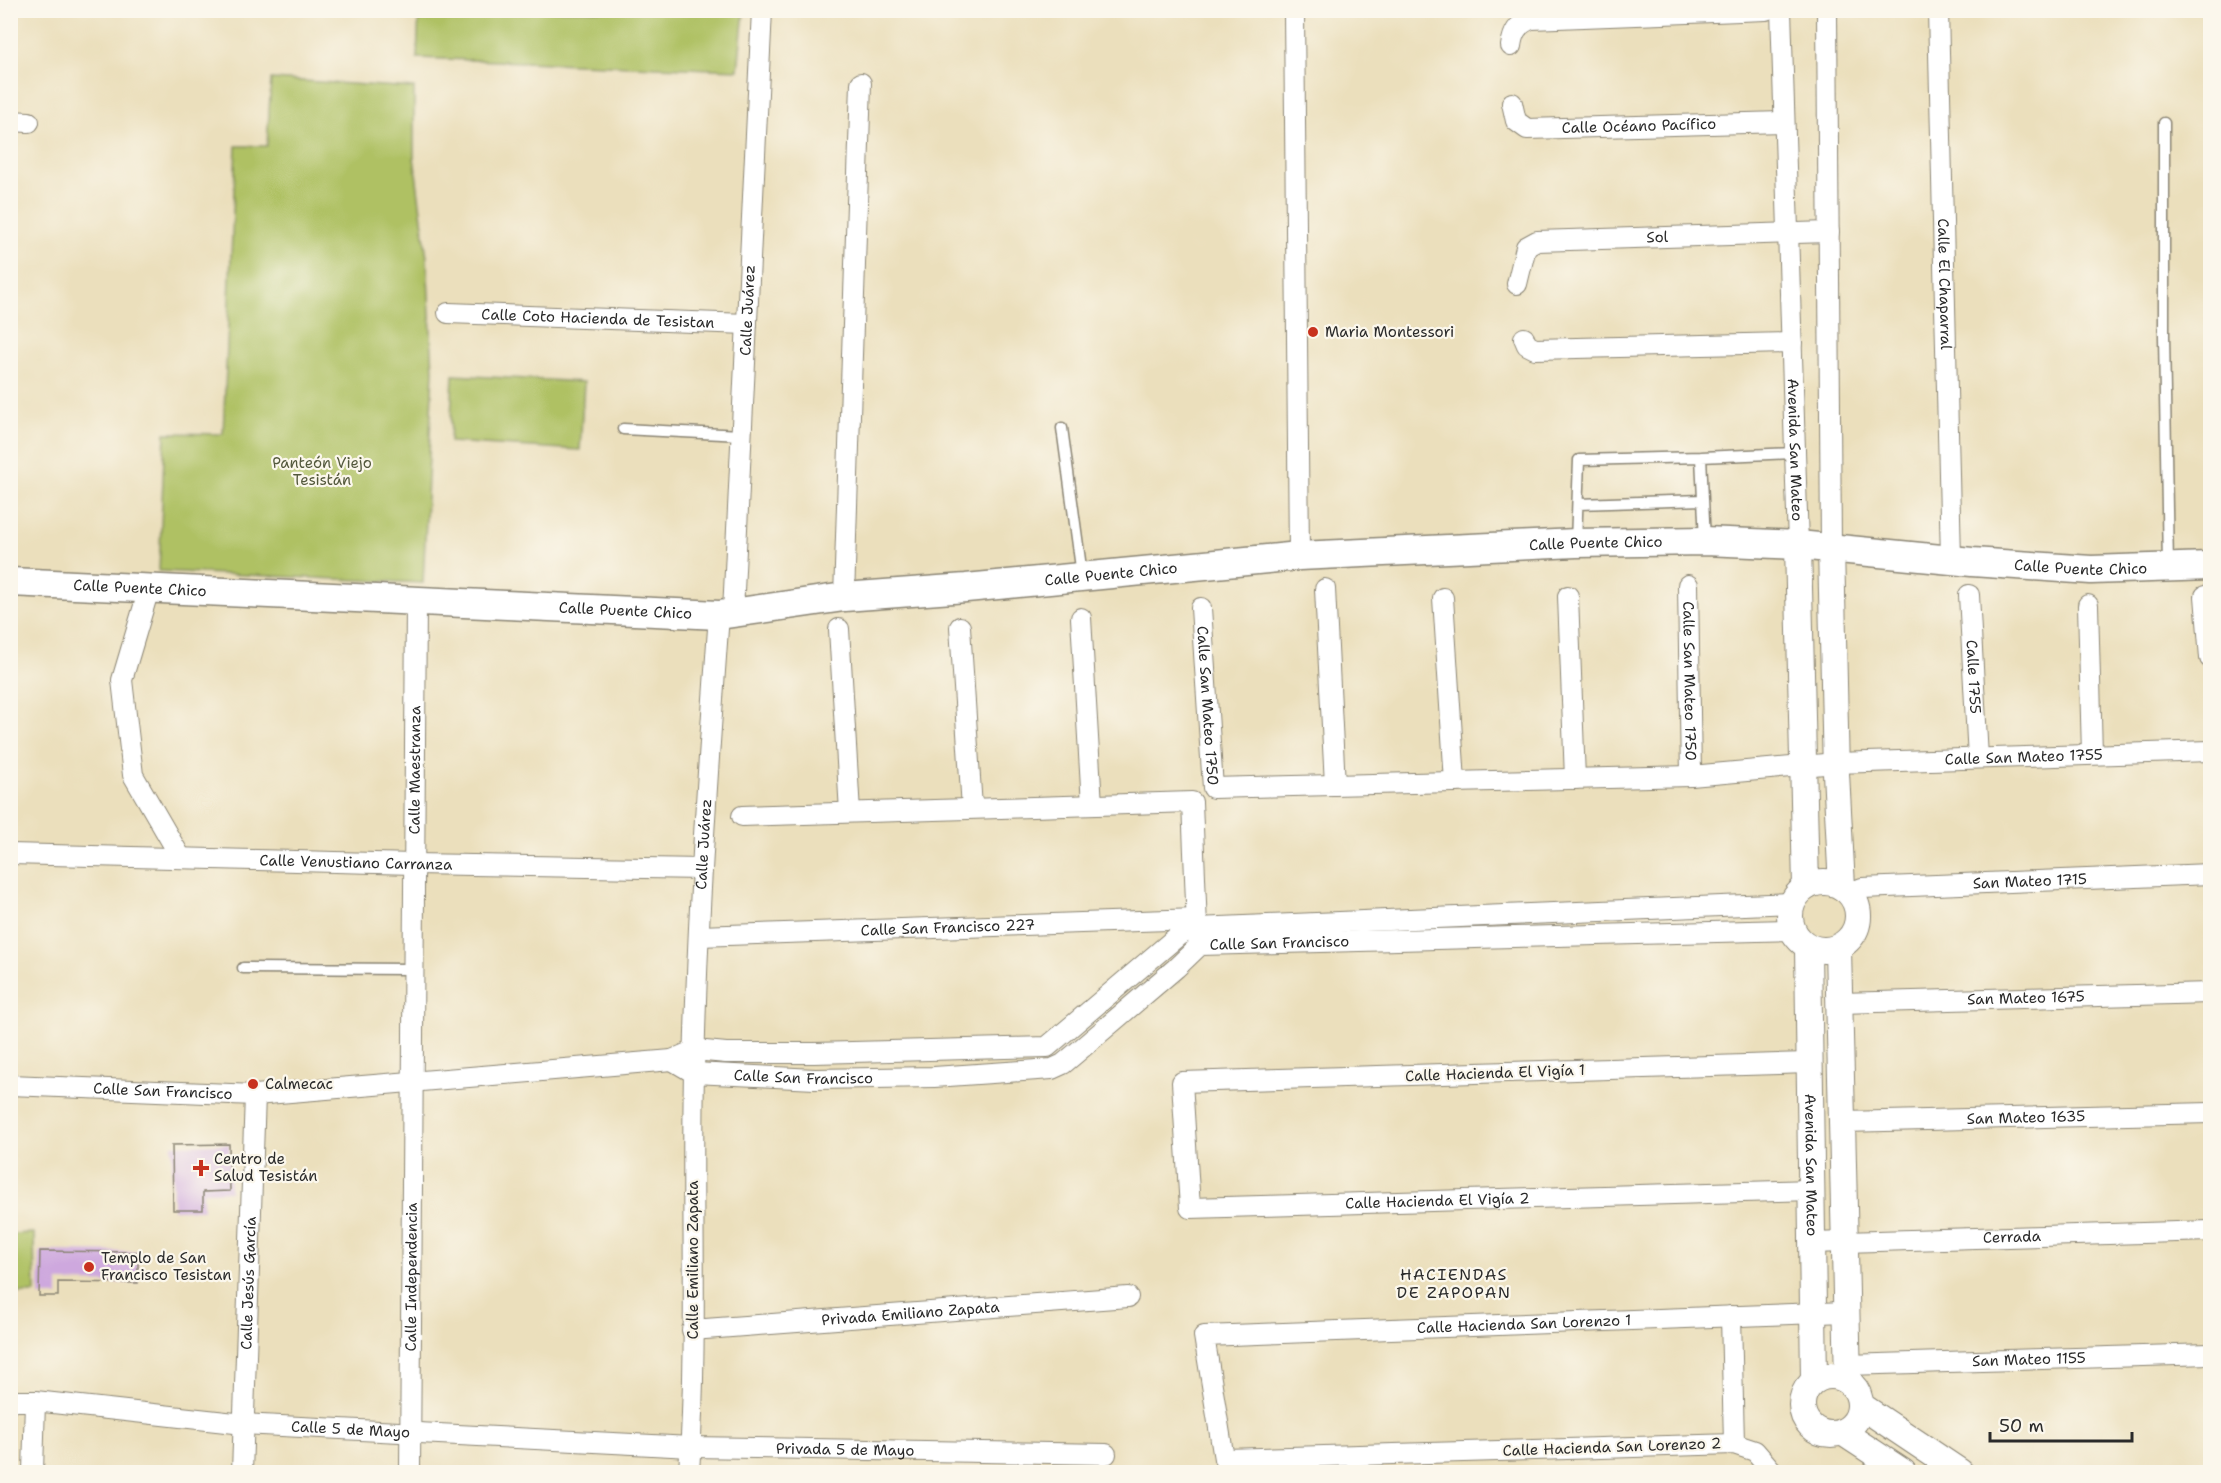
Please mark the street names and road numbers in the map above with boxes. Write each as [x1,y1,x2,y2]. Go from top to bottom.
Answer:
street label: Calle Océano Pacífico [1561,114,1716,138]
street label: Calle El Chaparral [1933,218,1956,350]
street label: Sol [1646,227,1669,248]
street label: Calle Juárez [735,264,760,356]
street label: Calle Coto Hacienda de Tesistan [481,304,715,333]
street label: Avenida San Mateo [1783,378,1807,521]
street label: Calle Puente Chico [1529,532,1663,555]
street label: Calle Puente Chico [2013,555,2148,580]
street label: Calle Puente Chico [1044,558,1178,590]
street label: Calle Puente Chico [73,575,207,601]
street label: Calle Puente Chico [558,598,692,624]
street label: Calle San Mateo 1750 [1678,601,1701,761]
street label: Calle San Mateo 1750 [1192,625,1223,786]
street label: Calle 1755 [1961,639,1986,714]
street label: Calle Maestranza [404,705,425,834]
street label: Calle San Mateo 1755 [1944,744,2103,770]
street label: Calle Juárez [691,798,716,890]
street label: Calle Venustiano Carranza [259,850,453,875]
street label: San Mateo 1715 [1972,869,2088,894]
street label: Calle San Francisco 227 [860,915,1035,940]
street label: Calle San Francisco [1209,931,1349,955]
street label: San Mateo 1675 [1967,986,2085,1010]
street label: Calle Hacienda El Vigía 1 [1405,1060,1585,1086]
street label: Calle San Francisco [733,1065,873,1089]
street label: Calle San Francisco [93,1078,233,1104]
street label: Avenida San Mateo [1800,1093,1822,1237]
street label: San Mateo 1635 [1966,1106,2085,1129]
street label: Calle Emiliano Zapata [683,1180,703,1339]
street label: Calle Hacienda El Vigía 2 [1345,1188,1530,1214]
street label: Calle Independencia [401,1202,422,1352]
street label: Calle Jesús García [236,1215,261,1350]
street label: Cerrada [1983,1226,2042,1248]
street label: Privada Emiliano Zapata [821,1297,1001,1330]
street label: Calle Hacienda San Lorenzo 1 [1416,1310,1632,1338]
street label: San Mateo 1155 [1972,1348,2086,1371]
street label: Calle 5 de Mayo [291,1416,411,1443]
street label: Calle Hacienda San Lorenzo 2 [1502,1433,1722,1461]
street label: Privada 5 de Mayo [776,1438,915,1461]

